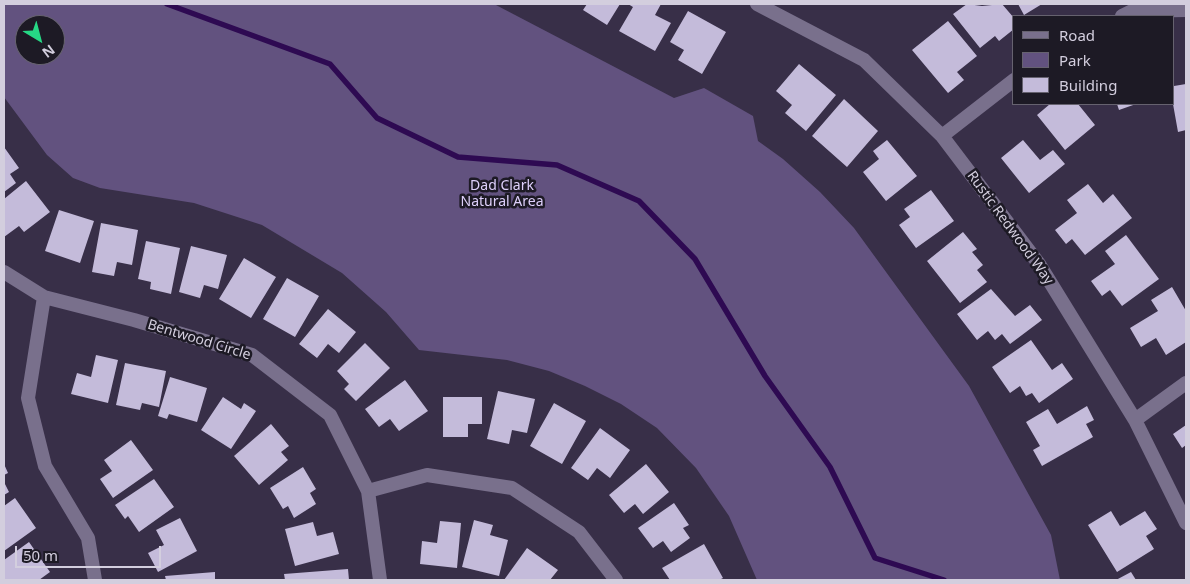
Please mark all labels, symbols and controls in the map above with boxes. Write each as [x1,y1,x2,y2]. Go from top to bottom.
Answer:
north arrow [15,15,65,65]
legend [1012,15,1175,105]
text: Road [1059,25,1095,45]
text: N [38,41,59,63]
text: Park [1059,50,1091,70]
text: Building [1059,75,1117,95]
street label: Rustic Redwood Way [963,168,1057,288]
park label: Dad Clark Natural Area [460,178,544,210]
street label: Bentwood Circle [145,316,253,364]
scale bar [18,536,164,568]
text: 50 m [23,545,58,565]

